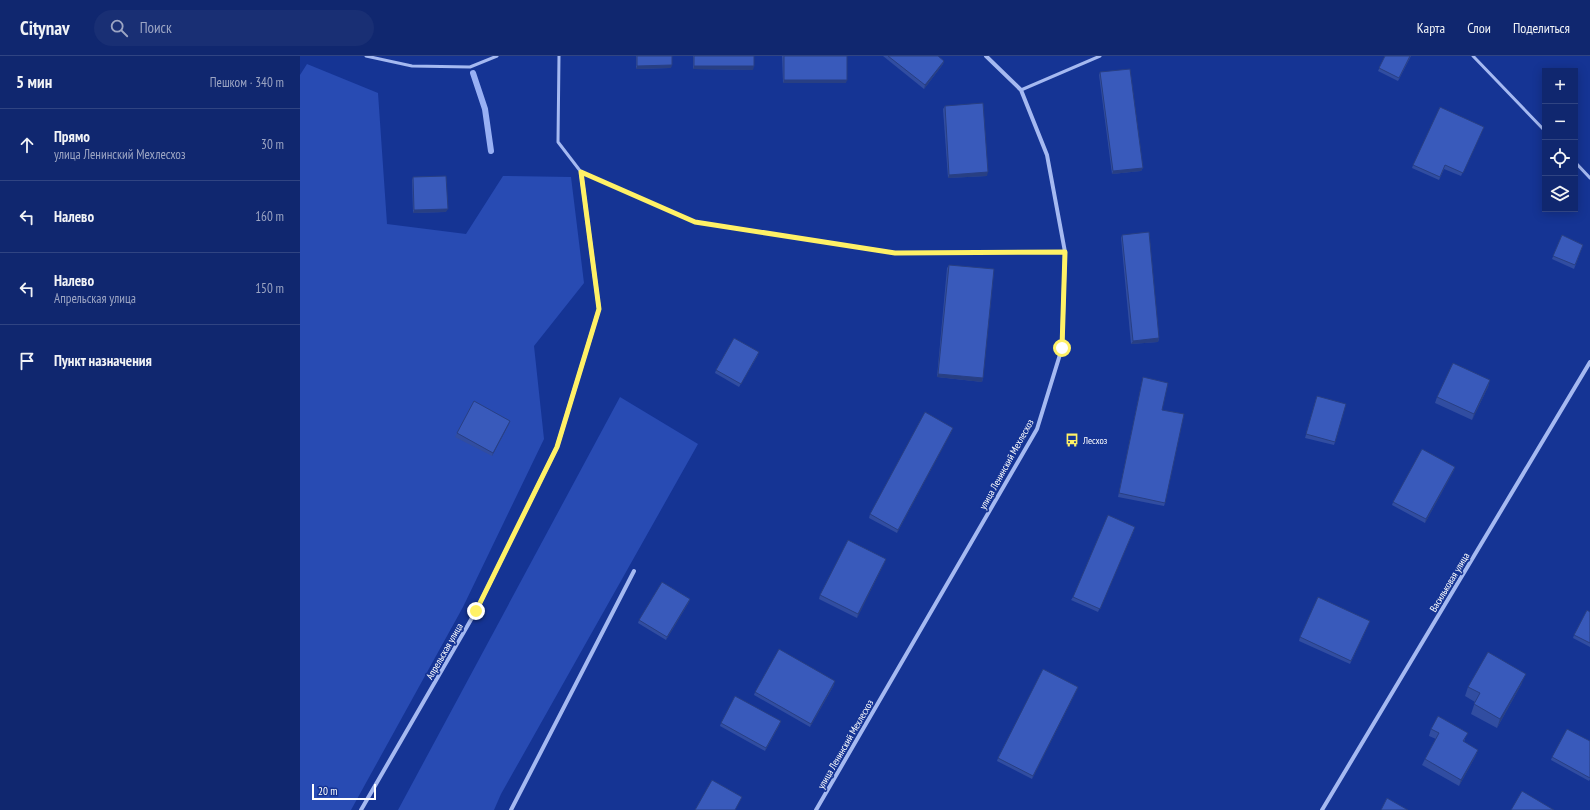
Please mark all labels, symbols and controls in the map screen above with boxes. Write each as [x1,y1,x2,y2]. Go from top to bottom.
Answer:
search box [94,10,374,46]
text: Citynav [20,16,70,40]
icon: search [108,17,130,39]
text: Поиск [140,18,172,37]
text: Карта [1417,19,1445,37]
text: Слои [1467,19,1491,37]
text: Поделиться [1513,19,1570,37]
map controls [1542,68,1578,212]
button: + [1542,68,1578,104]
text: 5 мин [16,71,52,93]
text: Пешком · 340 m [210,74,284,91]
button: − [1542,104,1578,140]
text: Прямо [54,127,90,146]
icon: ahead [16,134,38,156]
text: 30 m [261,136,284,153]
button: locate [1542,140,1578,176]
text: улица Ленинский Мехлесхоз [54,146,186,163]
button: layers [1542,176,1578,212]
icon: left [16,206,38,228]
text: Налево [54,207,94,226]
text: 160 m [255,208,284,225]
text: Налево [54,271,94,290]
icon: left [16,278,38,300]
text: 150 m [255,280,284,297]
text: Апрельская улица [54,290,136,307]
route start [1053,339,1071,357]
icon: arrive [16,350,38,372]
text: Пункт назначения [54,351,152,370]
street label: улица Ленинский Мехлесхоз [976,416,1037,512]
bus stop icon: Лесхоз [1064,432,1080,448]
place label: Лесхоз [1082,434,1108,447]
street label: Васильковая улица [1427,550,1472,614]
route end [467,602,485,620]
street label: Апрельская улица [423,621,466,682]
street label: улица Ленинский Мехлесхоз [815,697,877,791]
scale bar [312,782,376,801]
text: 20 m [318,784,337,798]

